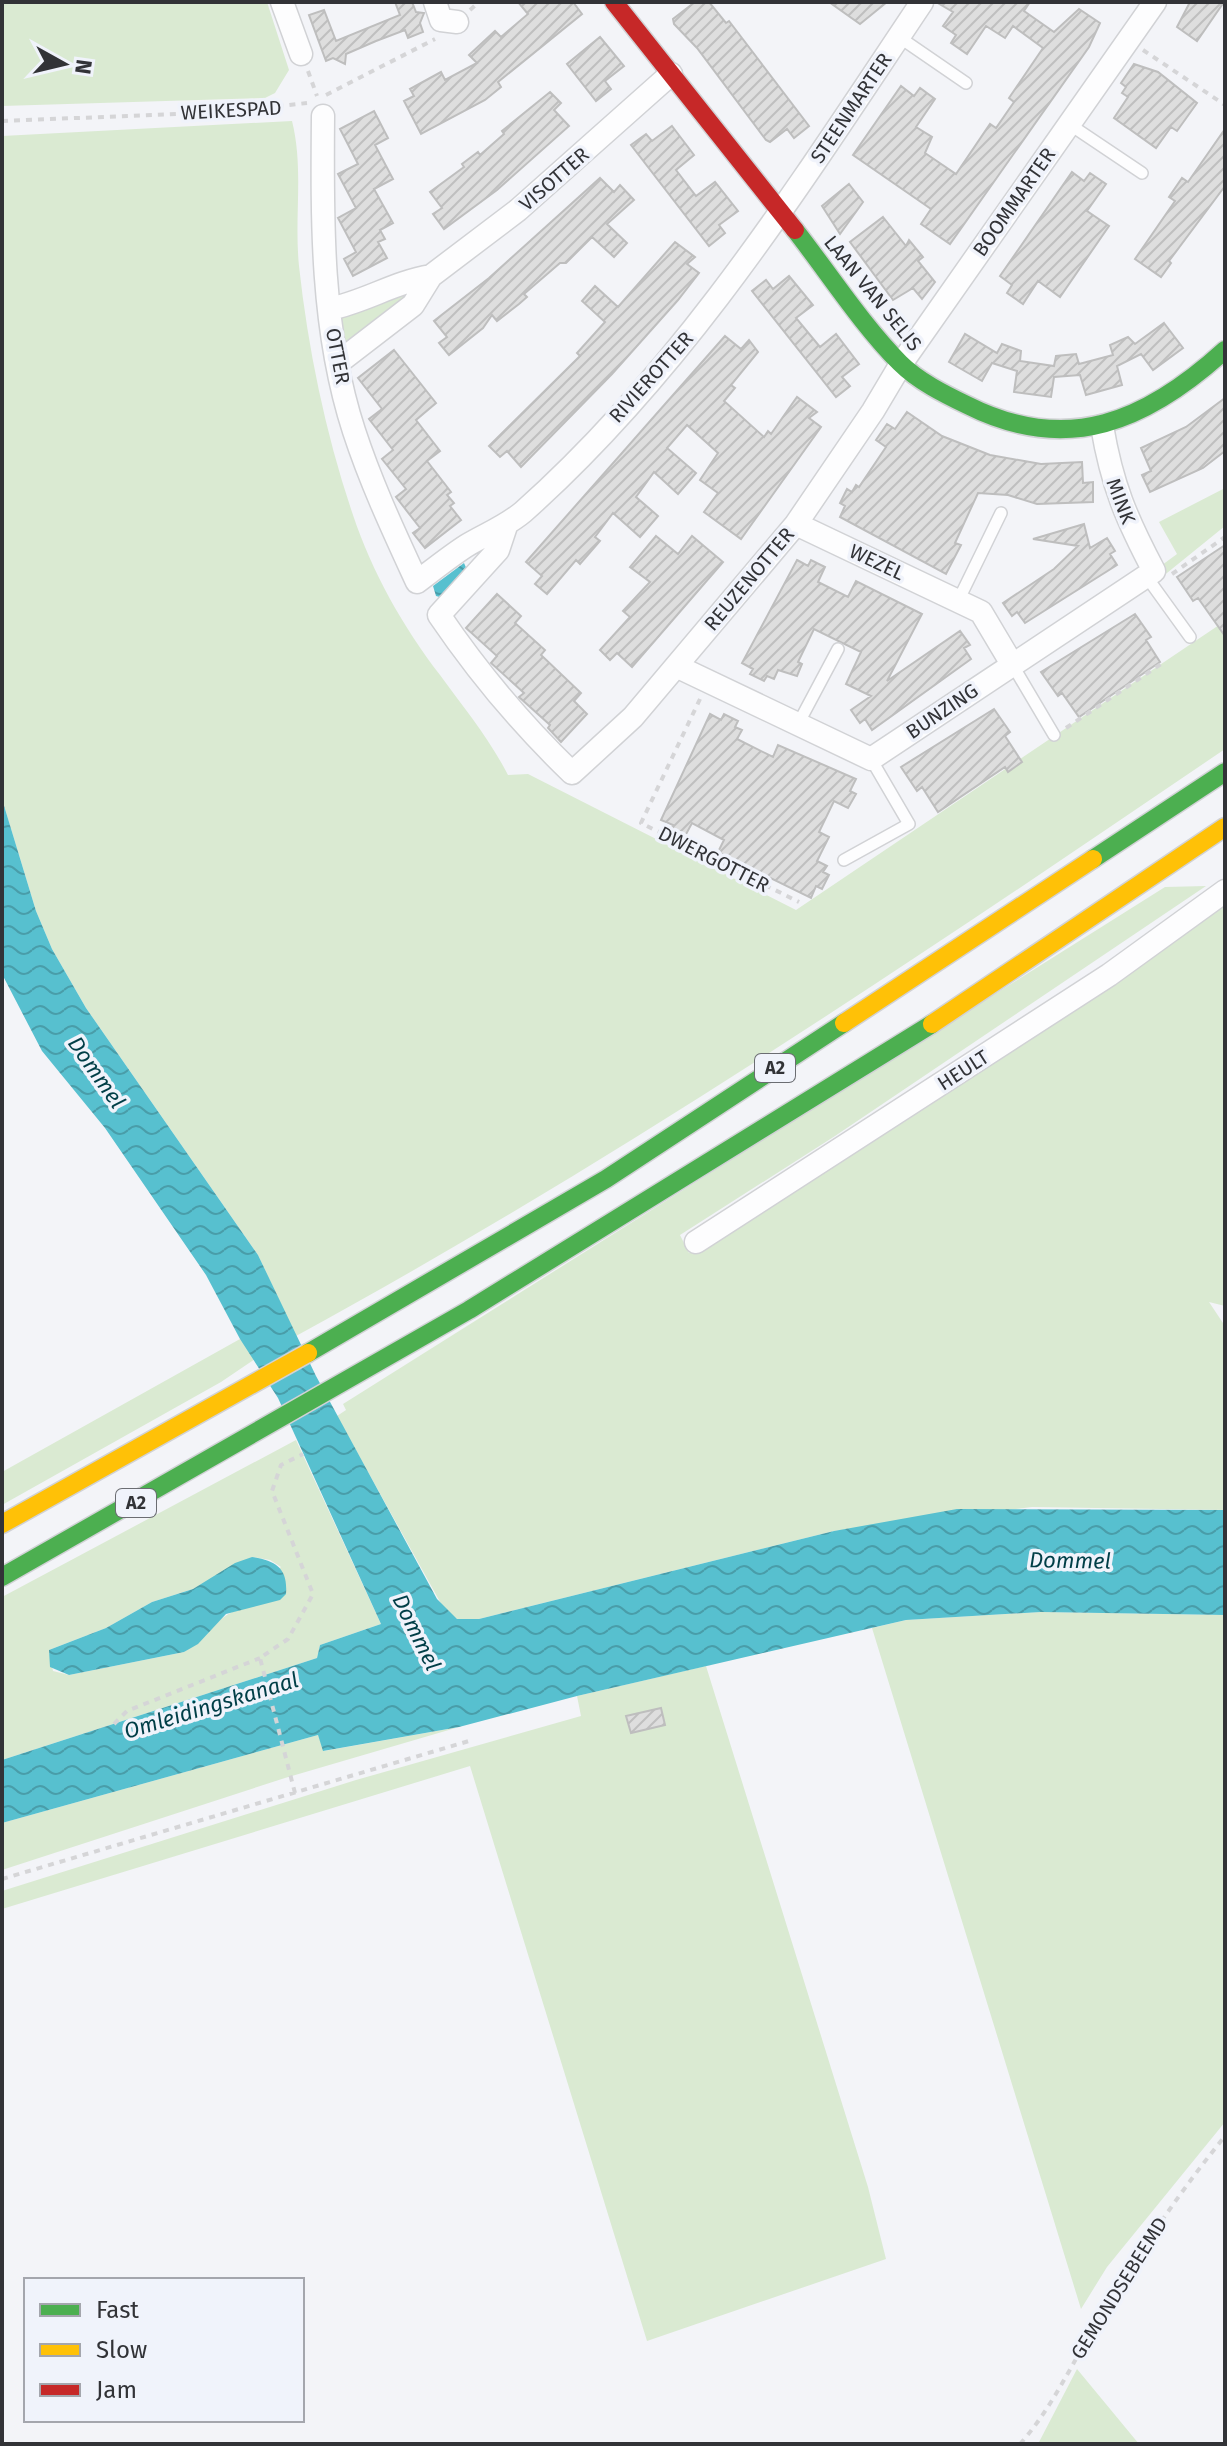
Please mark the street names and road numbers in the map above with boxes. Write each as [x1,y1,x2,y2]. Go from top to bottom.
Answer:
street label: STEENMARTER [805,48,897,168]
street label: WEIKESPAD [180,95,282,125]
street label: VISOTTER [514,142,594,216]
street label: BOOMMARTER [968,143,1060,261]
street label: LAAN VAN SELIS [819,230,927,356]
street label: OTTER [321,326,355,386]
street label: RIVIEROTTER [604,327,698,427]
street label: MINK [1101,475,1141,527]
street label: REUZENOTTER [699,523,799,635]
street label: WEZEL [846,539,908,585]
street label: BUNZING [901,678,983,744]
street label: DWERGOTTER [655,821,773,897]
street label: HEULT [933,1044,994,1095]
road number: A2 [755,1054,795,1082]
road number: A2 [116,1489,156,1517]
street label: GEMONDSEBEEMD [1066,2213,1172,2363]

